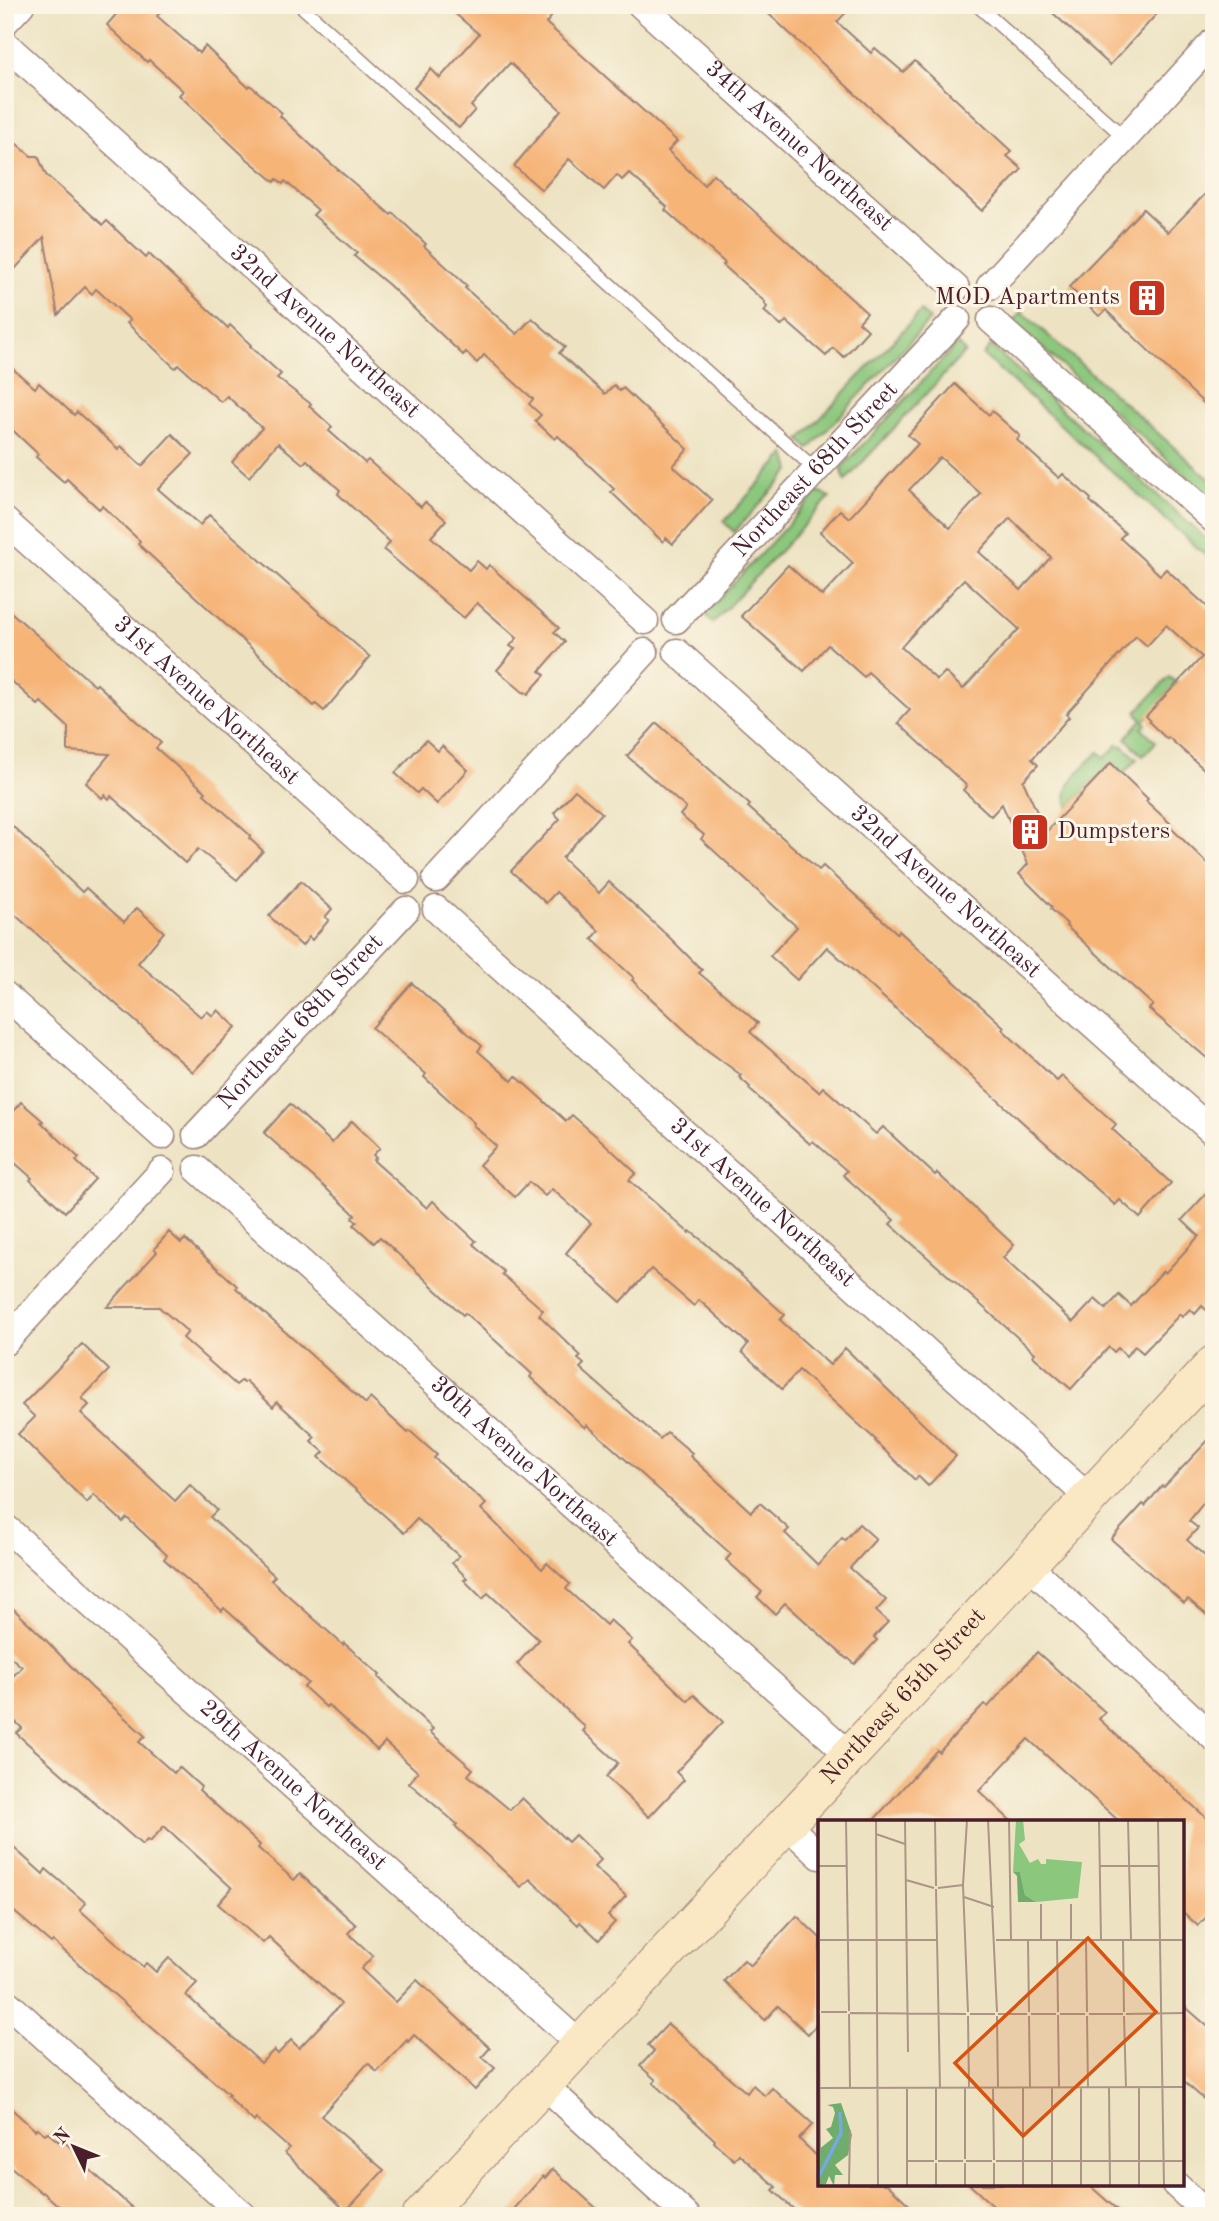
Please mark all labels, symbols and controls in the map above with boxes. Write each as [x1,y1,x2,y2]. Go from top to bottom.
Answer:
street label: 34th Avenue Northeast [700,57,897,237]
street label: 32nd Avenue Northeast [225,240,424,423]
building icon: MOD Apartments [1126,277,1168,319]
place label: MOD Apartments [935,286,1120,310]
street label: Northeast 68th Street [729,378,903,562]
street label: 31st Avenue Northeast [109,612,304,790]
street label: 32nd Avenue Northeast [845,801,1045,983]
building icon: Dumpsters [1009,811,1051,853]
place label: Dumpsters [1057,820,1170,844]
street label: Northeast 68th Street [214,930,388,1115]
street label: 31st Avenue Northeast [665,1114,859,1292]
street label: 30th Avenue Northeast [425,1372,622,1552]
street label: Northeast 65th Street [817,1604,991,1789]
street label: 29th Avenue Northeast [195,1696,391,1876]
inset map [818,1820,1184,2186]
north arrow [38,2112,108,2182]
text: N [51,2125,76,2149]

